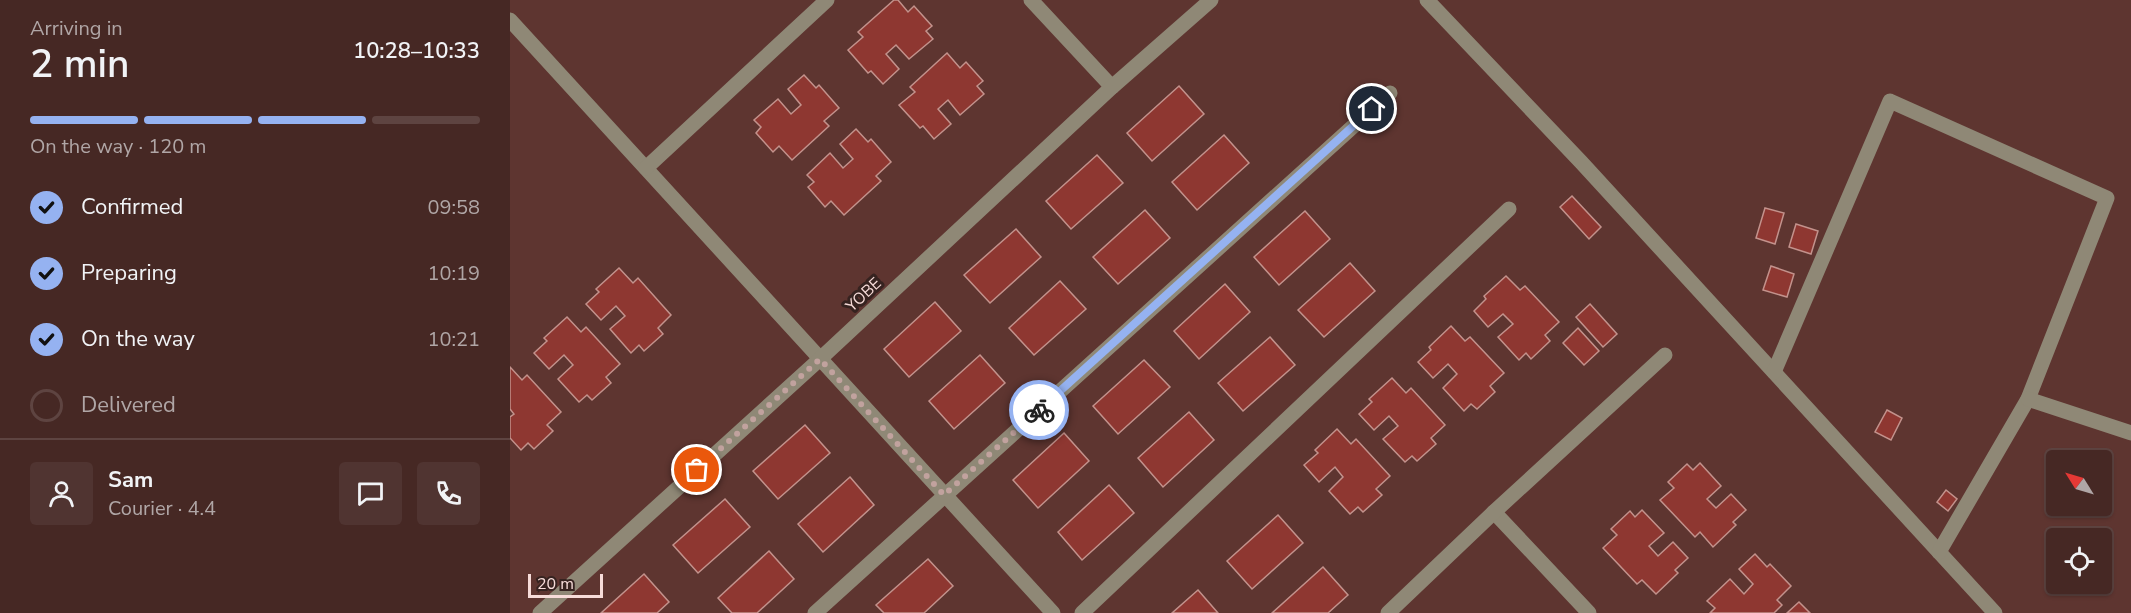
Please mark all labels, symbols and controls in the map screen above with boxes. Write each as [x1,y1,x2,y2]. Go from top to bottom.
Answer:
text: Arriving in [30,15,123,42]
text: 10:28–10:33 [353,36,480,66]
text: 2 min [30,38,129,91]
pin [1346,83,1397,134]
icon: home [1355,92,1388,125]
text: On the way · 120 m [30,133,206,160]
icon: check [30,191,63,224]
text: Confirmed [81,192,183,222]
text: 09:58 [427,194,480,221]
icon: check [30,257,63,290]
text: Preparing [81,258,177,288]
text: 10:19 [427,260,480,287]
street label: YOBE [840,273,886,318]
icon: check [30,323,63,356]
text: On the way [81,324,195,354]
text: 10:21 [427,326,480,353]
courier [1009,380,1069,440]
text: Delivered [81,390,176,420]
icon: bike [1023,394,1056,427]
pin [671,444,722,495]
north arrow [2046,450,2112,516]
map controls [2046,450,2112,594]
icon: bag [680,453,713,486]
button: person [30,462,93,525]
button: chat [339,462,402,525]
button: phone [417,462,480,525]
text: Sam [108,465,153,495]
text: Courier · 4.4 [108,495,216,522]
button: locate [2046,528,2112,594]
scale bar [528,571,603,598]
text: 20 m [537,573,574,595]

